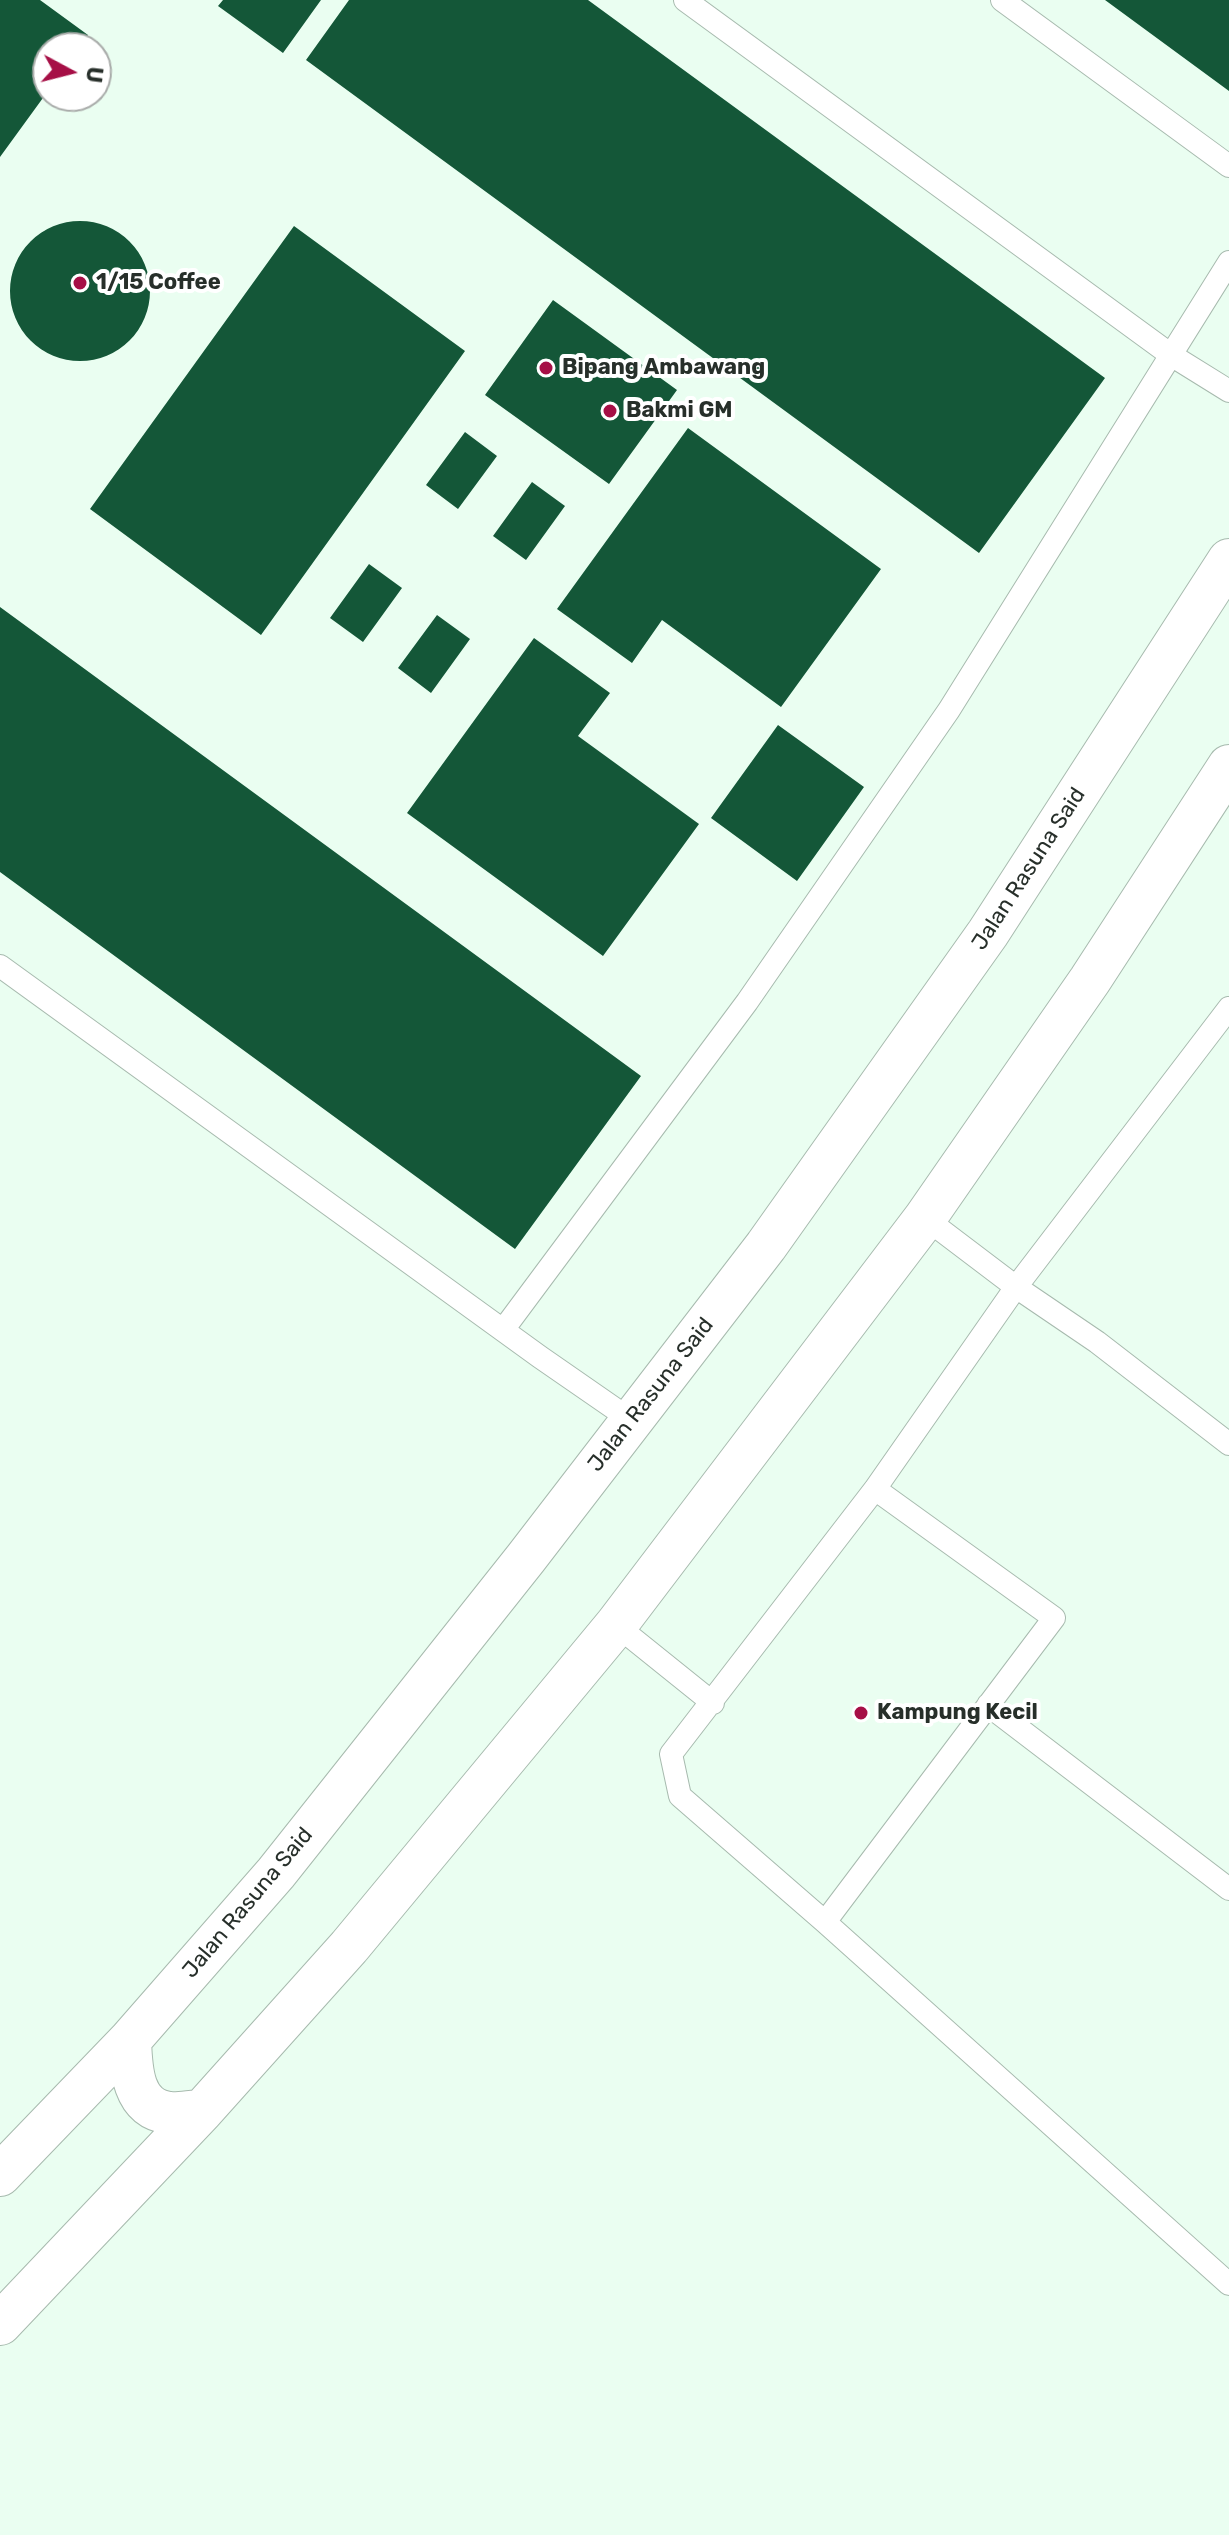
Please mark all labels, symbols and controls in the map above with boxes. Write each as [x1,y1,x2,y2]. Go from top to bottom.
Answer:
north arrow [32,32,112,112]
text: U [80,65,109,84]
place label: 1/15 Coffee [96,270,221,296]
marker: 1/15 Coffee [71,274,89,292]
place label: Bipang Ambawang [562,355,765,381]
marker: Bipang Ambawang [537,359,555,377]
place label: Bakmi GM [626,398,733,424]
marker: Bakmi GM [601,402,619,420]
street label: Jalan Rasuna Said [967,783,1091,955]
street label: Jalan Rasuna Said [583,1313,719,1477]
place label: Kampung Kecil [877,1700,1038,1726]
marker: Kampung Kecil [852,1704,870,1722]
street label: Jalan Rasuna Said [177,1822,319,1984]

